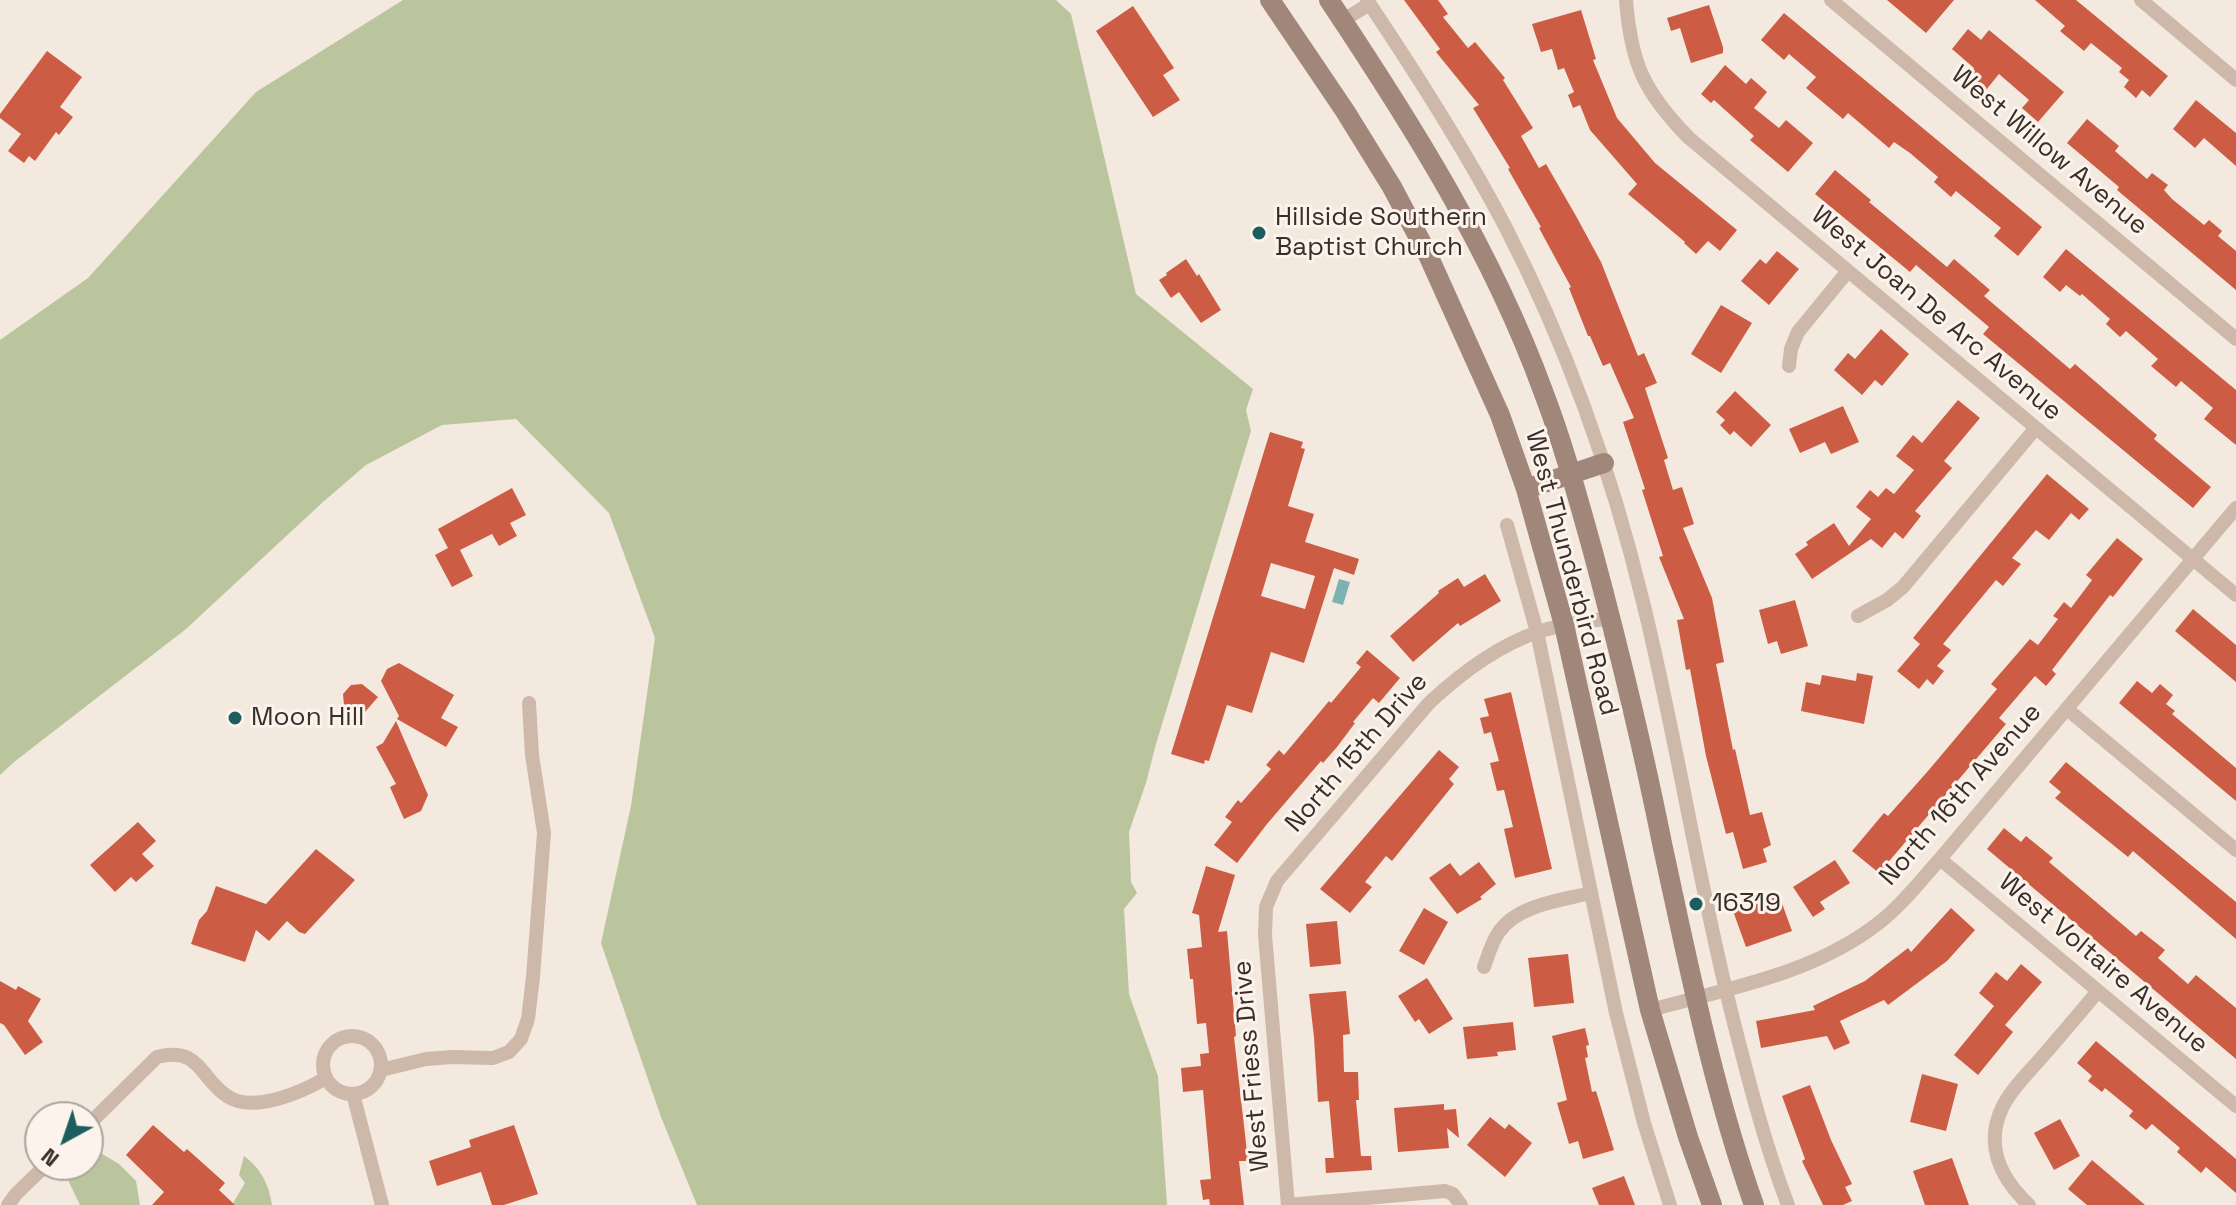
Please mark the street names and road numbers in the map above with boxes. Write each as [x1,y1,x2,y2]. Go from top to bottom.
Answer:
street label: West Willow Avenue [1944,60,2154,242]
street label: West Joan De Arc Avenue [1804,200,2068,428]
street label: West Thunderbird Road [1518,427,1624,719]
street label: North 15th Drive [1279,667,1435,839]
street label: North 16th Avenue [1873,698,2049,892]
street label: West Voltaire Avenue [1992,867,2214,1061]
street label: West Friess Drive [1227,959,1277,1173]

